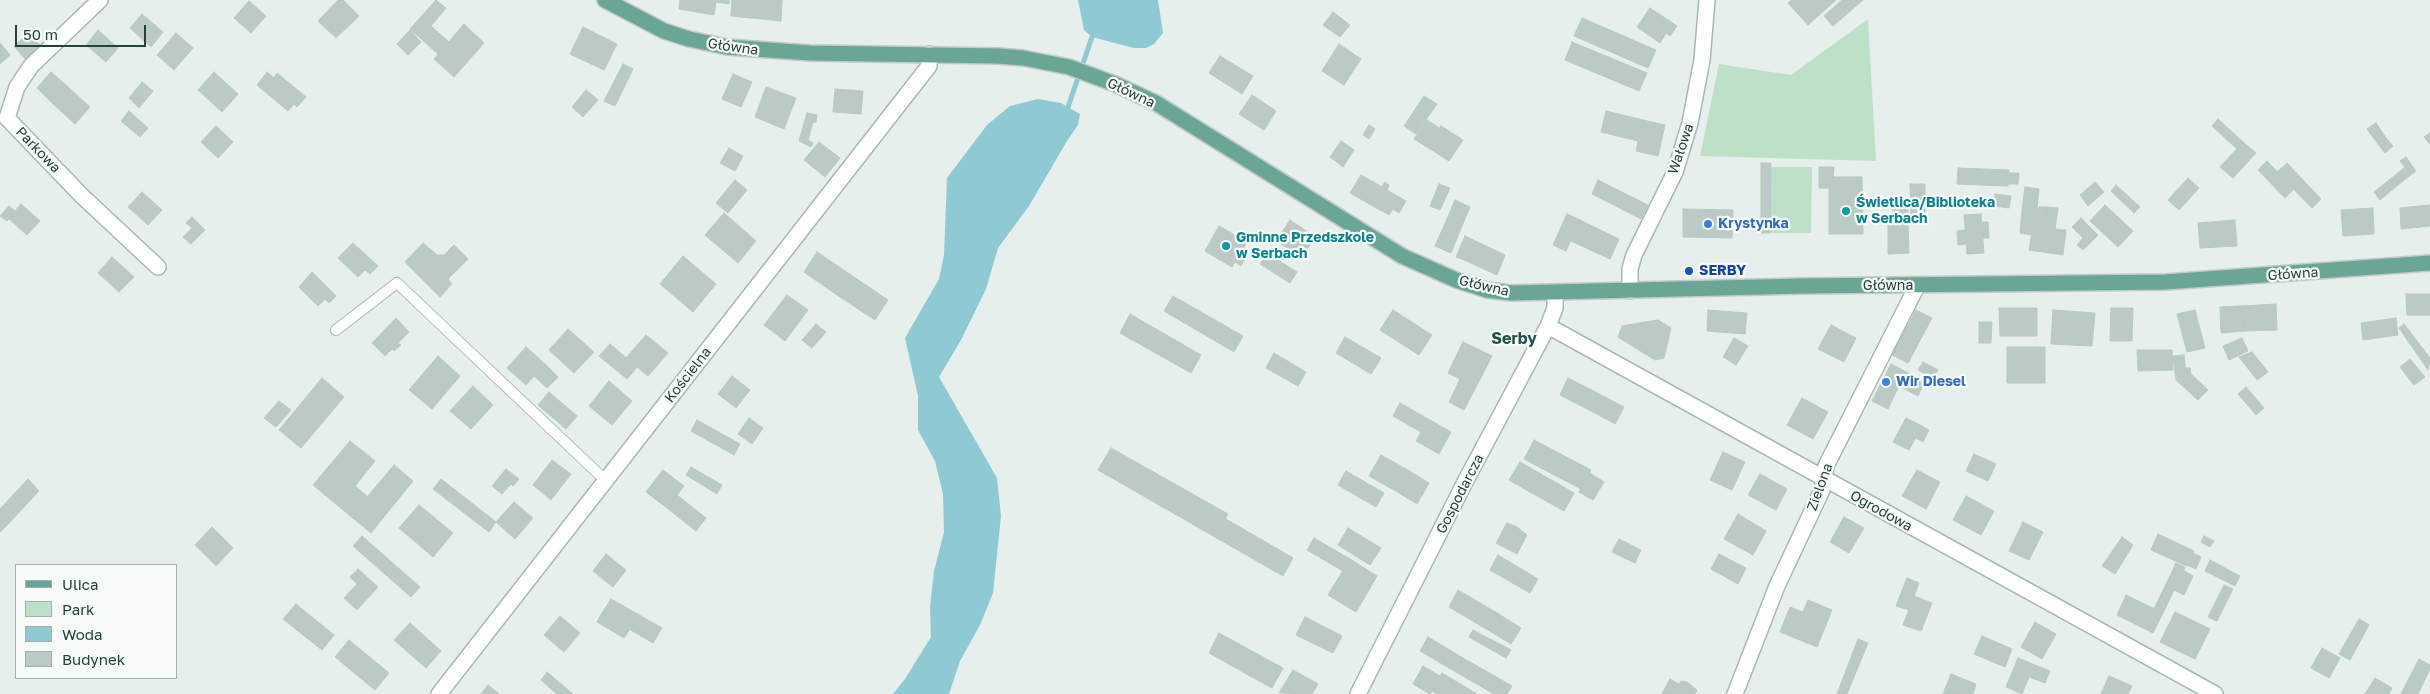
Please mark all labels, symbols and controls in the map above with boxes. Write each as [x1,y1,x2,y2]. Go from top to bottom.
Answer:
scale bar [18,15,149,47]
text: 50 m [23,25,58,43]
street label: Główna [707,35,759,59]
street label: Główna [1104,75,1158,111]
street label: Wałowa [1664,121,1698,177]
street label: Parkowa [12,124,64,176]
place label: Świetlica/Biblioteka w Serbach [1856,195,1995,228]
marker: Świetlica/Biblioteka w Serbach [1840,205,1852,217]
place label: Krystynka [1718,216,1789,232]
marker: Krystynka [1702,218,1714,230]
place label: Gminne Przedszkole w Serbach [1236,230,1374,262]
marker: Gminne Przedszkole w Serbach [1220,240,1232,252]
place label: SERBY [1699,263,1746,279]
street label: Główna [2267,264,2319,284]
marker: SERBY [1683,265,1695,277]
street label: Główna [1457,272,1511,300]
street label: Główna [1863,278,1913,294]
district label: Serby [1491,329,1537,349]
street label: Kościelna [661,344,715,406]
place label: Wir Diesel [1896,374,1966,390]
marker: Wir Diesel [1880,376,1892,388]
street label: Gospodarcza [1433,451,1487,537]
street label: Zielona [1804,461,1836,513]
street label: Ogrodowa [1847,487,1915,535]
legend [15,564,178,679]
text: Ulica [62,575,98,593]
text: Park [62,600,94,618]
text: Woda [62,625,103,643]
text: Budynek [62,650,125,668]

